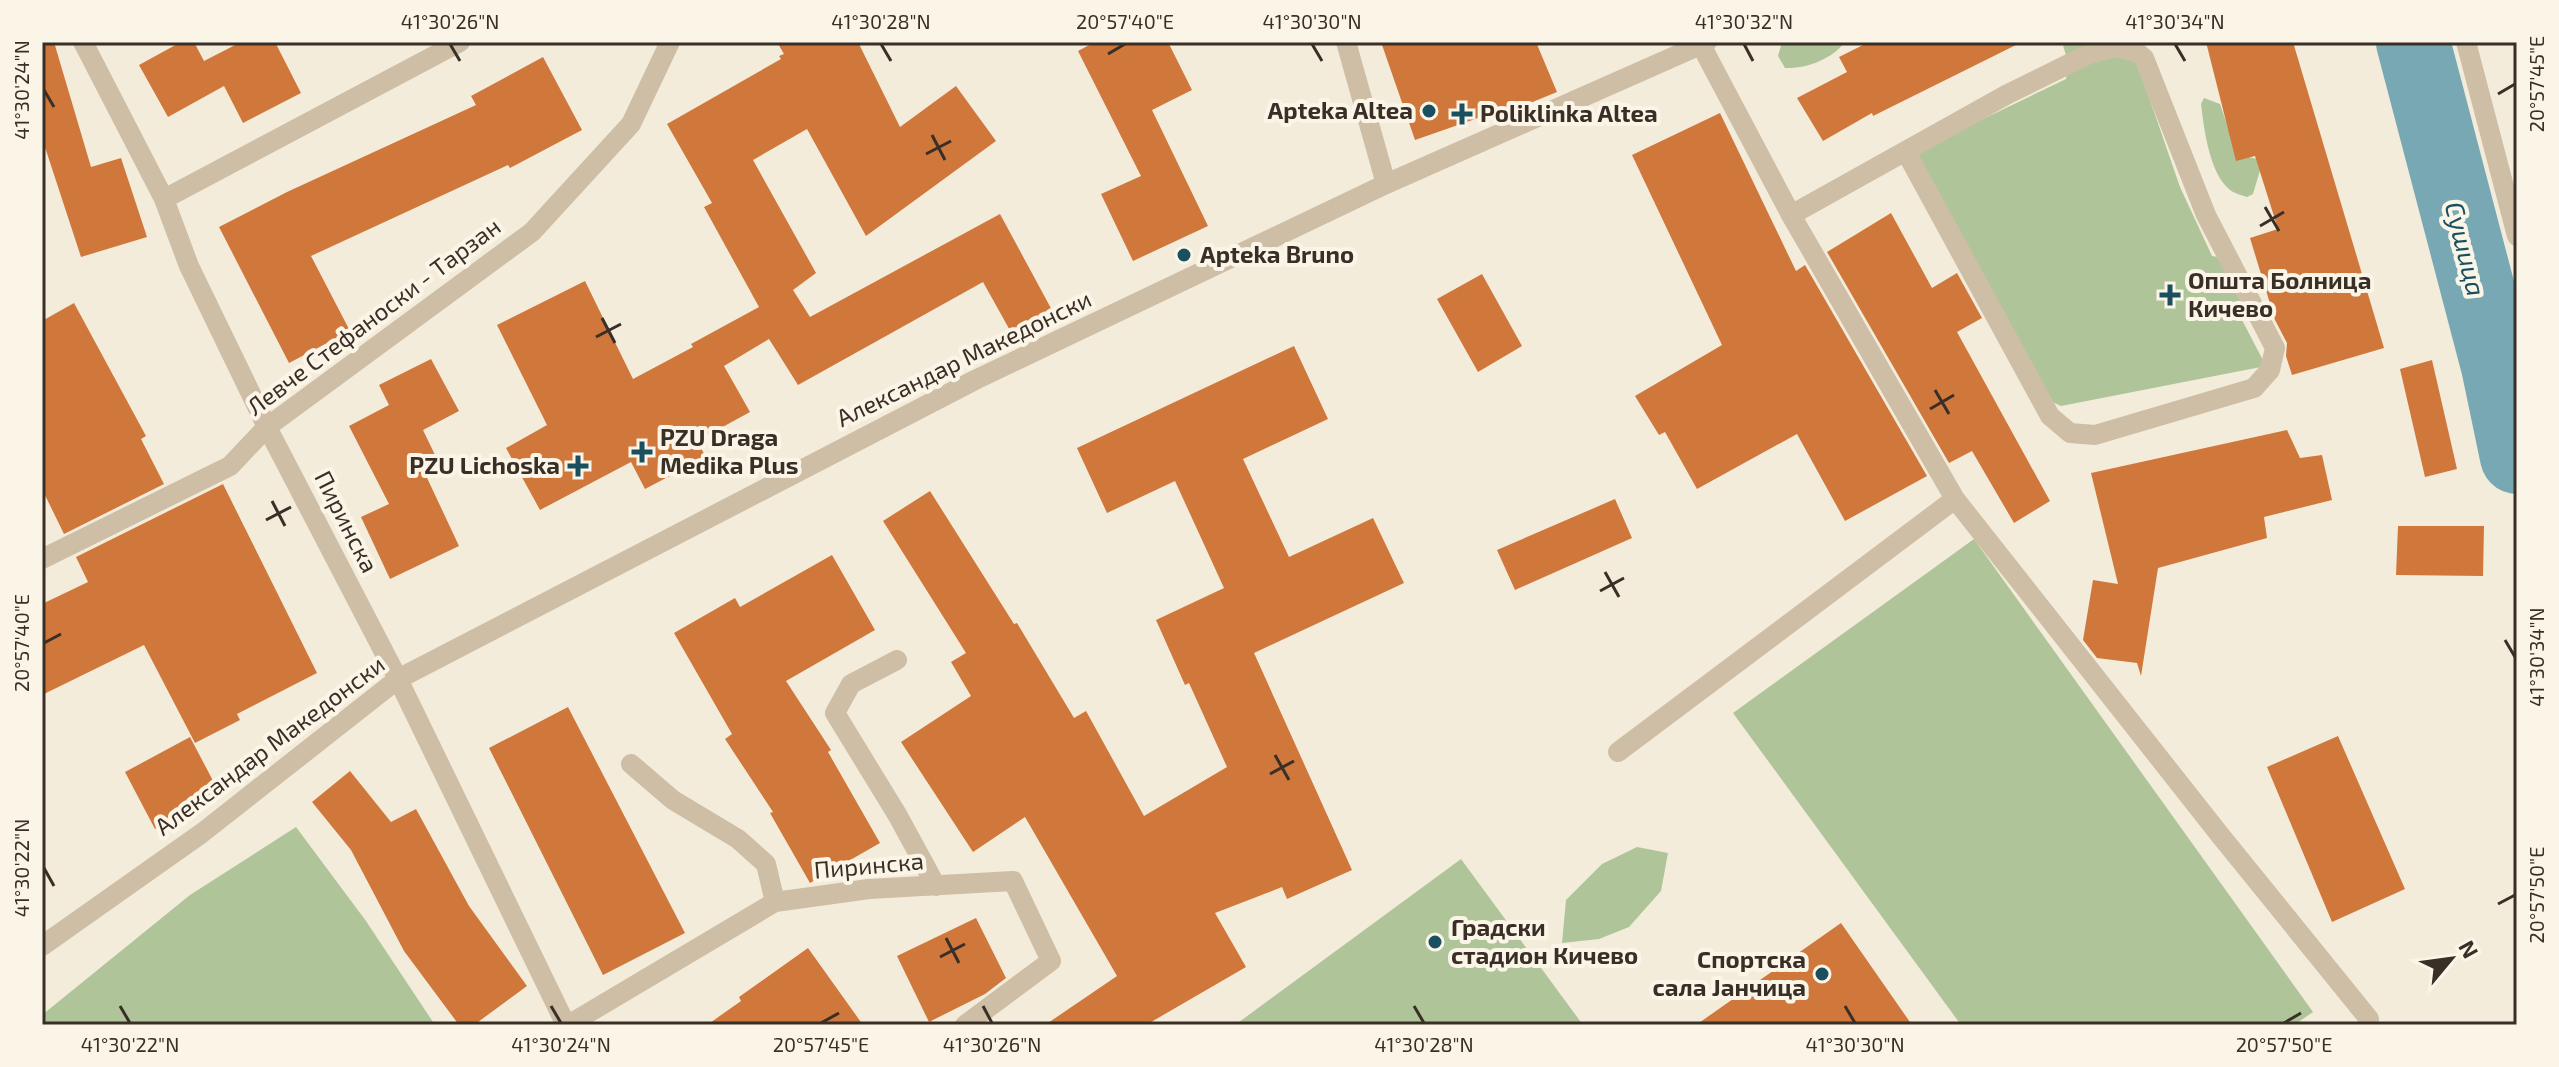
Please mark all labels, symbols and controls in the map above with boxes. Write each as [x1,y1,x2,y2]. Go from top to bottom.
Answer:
text: 41°30'26"N [401,9,499,33]
text: 41°30'28"N [831,9,931,33]
text: 20°57'40"E [1076,9,1174,33]
text: 41°30'30"N [1262,9,1362,33]
text: 41°30'32"N [1695,9,1793,33]
text: 41°30'34"N [2125,9,2225,33]
text: 20°57'45"E [2524,36,2548,132]
text: 41°30'24"N [9,40,33,140]
place label: Apteka Altea [1268,95,1413,124]
place label: Poliklinka Altea [1480,98,1658,127]
marker: Apteka Altea [1420,102,1438,120]
marker: Poliklinka Altea [1451,103,1473,125]
water label: Сушица [2440,198,2493,299]
street label: Левче Стефаноски - Тарзан [241,211,506,421]
place label: Apteka Bruno [1200,239,1354,268]
marker: Apteka Bruno [1175,246,1193,264]
place label: Општа Болница Кичево [2188,265,2371,322]
street label: Александар Македонски [831,283,1096,432]
marker: Општа Болница Кичево [2159,284,2181,306]
place label: PZU Draga Medika Plus [660,422,798,479]
marker: PZU Draga Medika Plus [631,441,653,463]
place label: PZU Lichoska [409,450,560,479]
marker: PZU Lichoska [567,455,589,477]
street label: Пиринска [309,466,385,577]
text: 20°57'40"E [9,594,33,692]
text: 41°30'34"N [2524,607,2548,707]
street label: Александар Македонски [149,649,390,841]
text: 41°30'22"N [9,819,33,917]
street label: Пиринска [813,845,925,884]
text: 20°57'50"E [2524,847,2548,943]
place label: Градски стадион Кичево [1451,912,1638,969]
north arrow [2411,919,2491,999]
marker: Градски стадион Кичево [1426,933,1444,951]
text: N [2454,936,2485,962]
place label: Спортска сала Јанчица [1653,944,1806,1001]
marker: Спортска сала Јанчица [1813,965,1831,983]
text: 41°30'22"N [81,1032,179,1056]
text: 41°30'24"N [511,1032,611,1056]
text: 20°57'45"E [773,1032,869,1056]
text: 41°30'26"N [943,1032,1041,1056]
text: 41°30'28"N [1374,1032,1474,1056]
text: 41°30'30"N [1805,1032,1905,1056]
text: 20°57'50"E [2236,1032,2332,1056]

